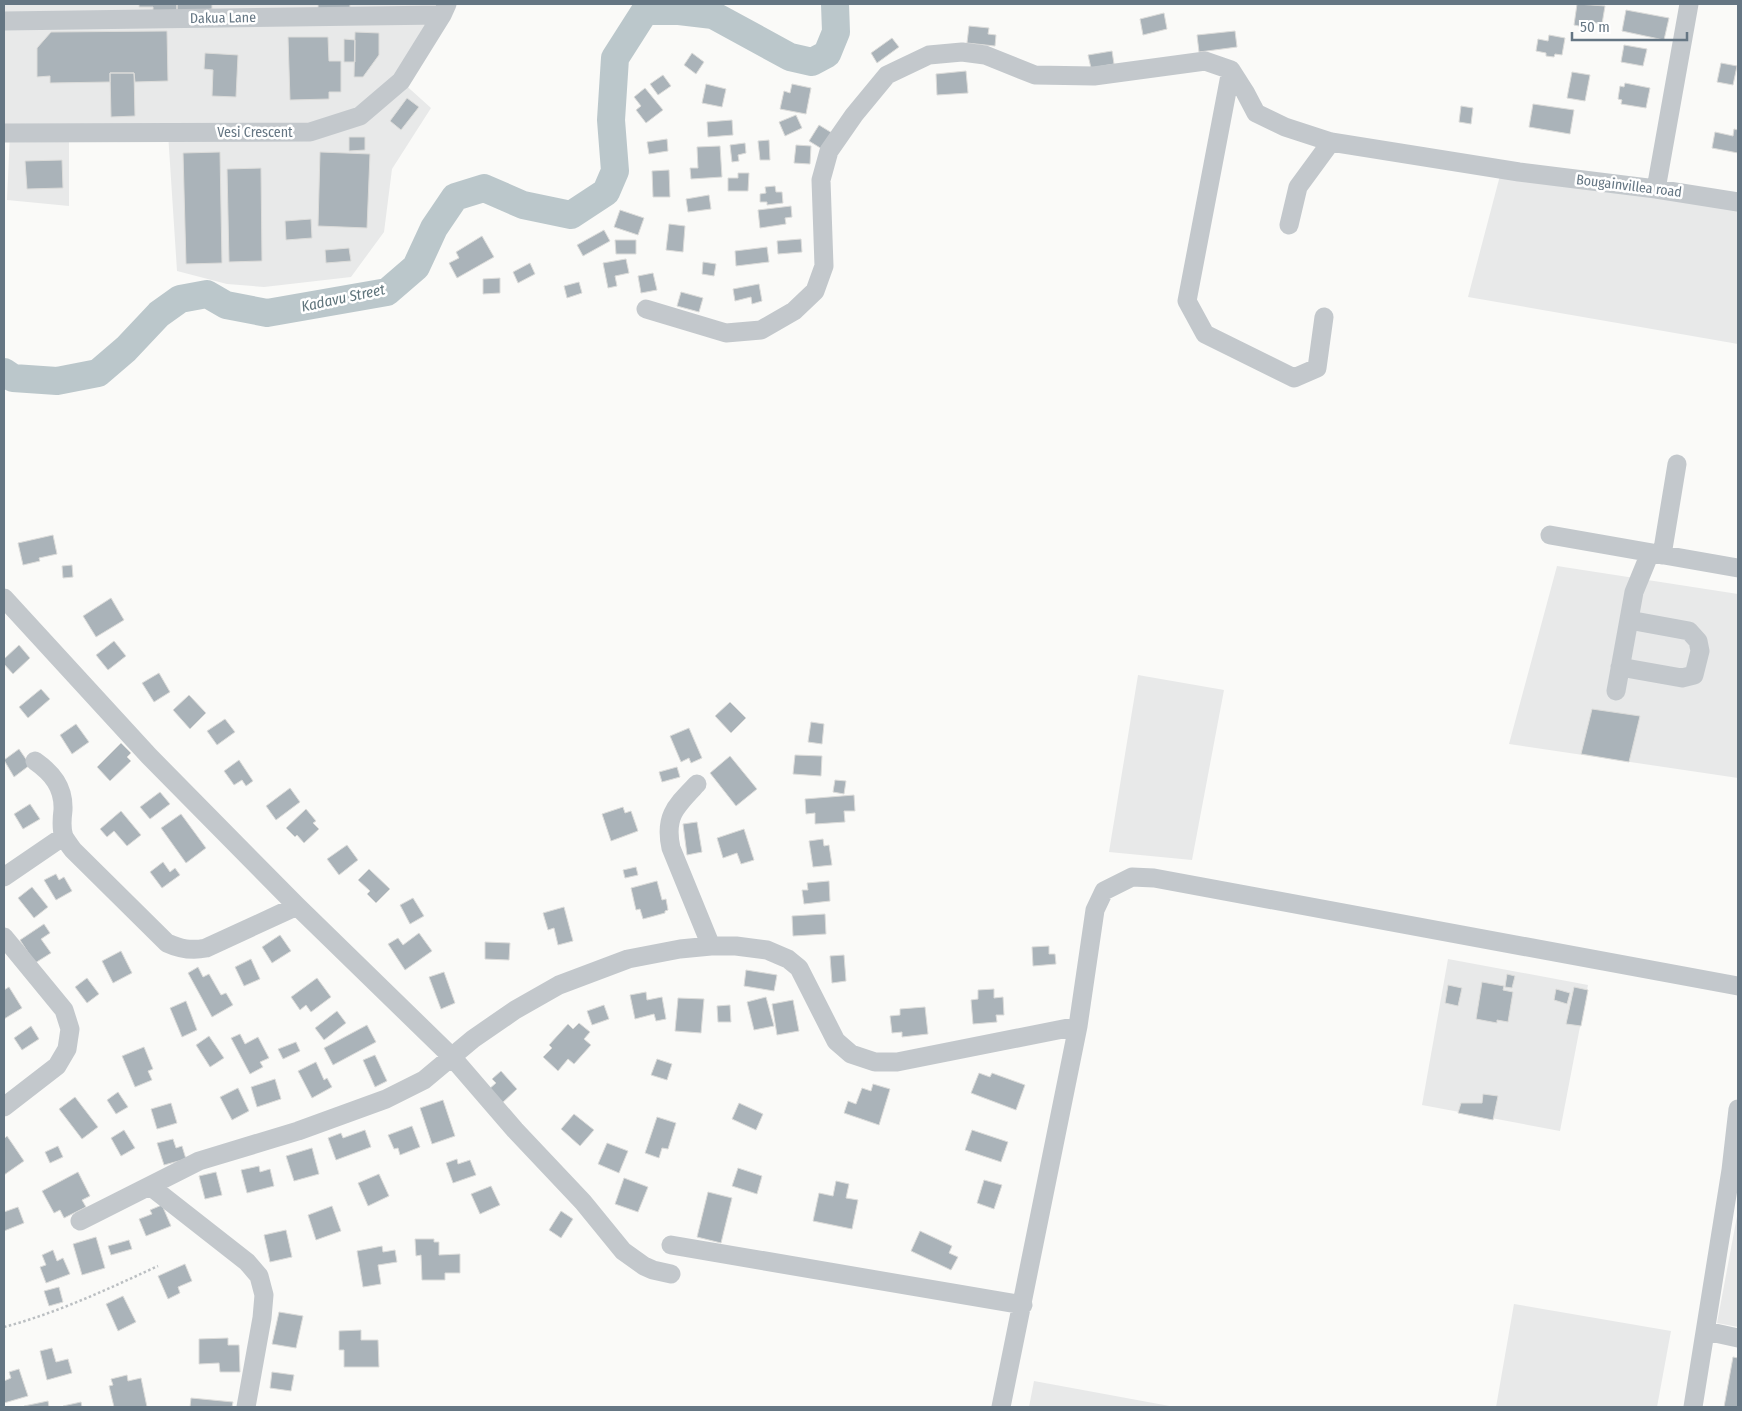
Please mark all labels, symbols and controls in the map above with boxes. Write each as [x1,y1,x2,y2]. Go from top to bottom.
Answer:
street label: Dakua Lane [190,9,256,27]
scale bar [1572,10,1687,42]
text: 50 m [1580,18,1610,36]
street label: Vesi Crescent [217,124,293,141]
street label: Bougainvillea road [1575,171,1683,201]
water label: Kadavu Street [299,280,387,316]

